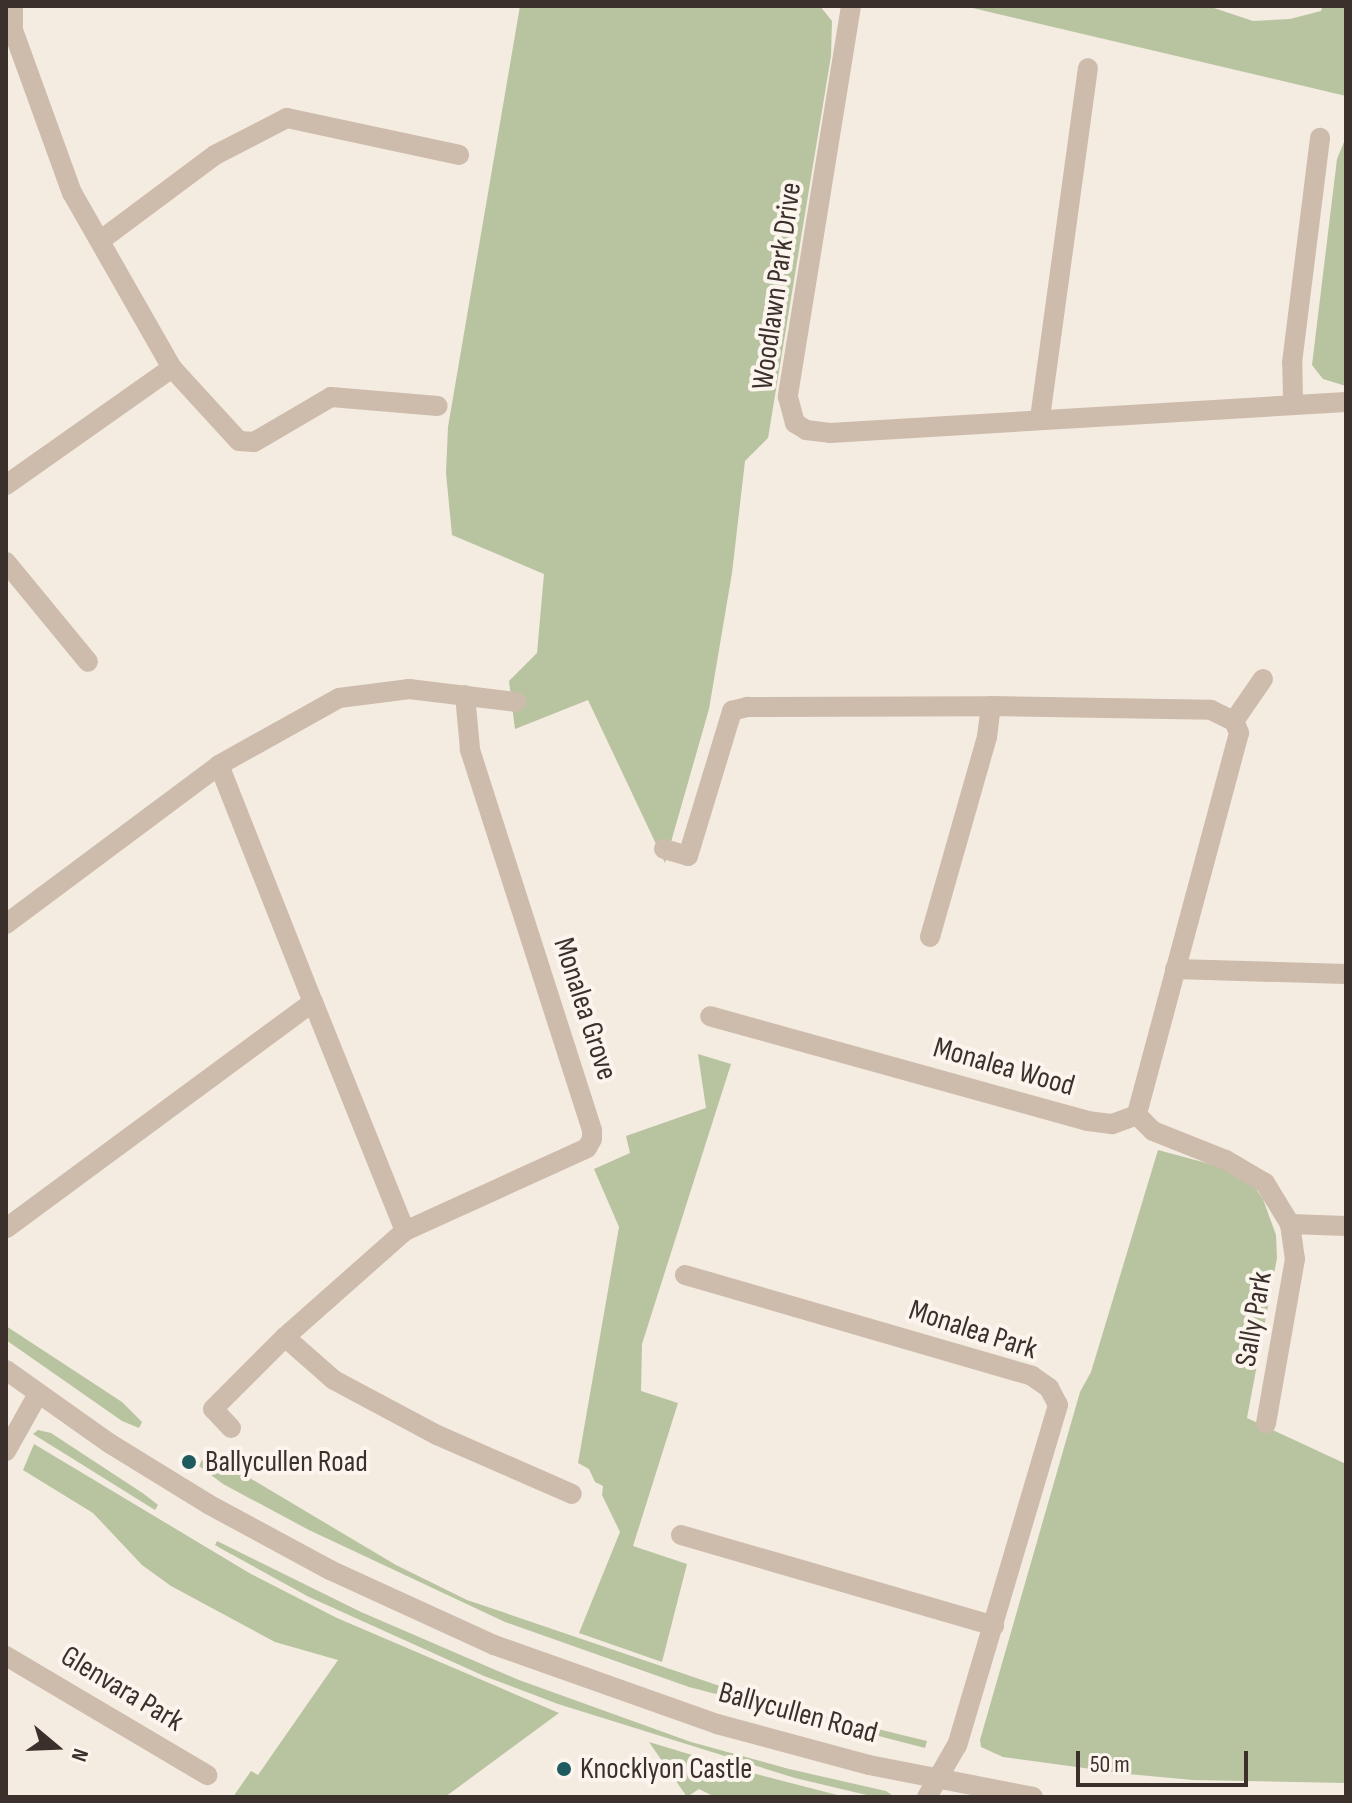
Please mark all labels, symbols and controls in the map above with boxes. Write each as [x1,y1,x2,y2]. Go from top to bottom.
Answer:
street label: Woodlawn Park Drive [745,180,809,392]
street label: Monalea Grove [545,933,625,1085]
street label: Monalea Wood [929,1030,1079,1104]
street label: Sally Park [1228,1269,1280,1369]
street label: Monalea Park [904,1292,1042,1368]
place label: Ballycullen Road [205,1444,368,1480]
marker: Ballycullen Road [180,1453,198,1471]
street label: Glenvara Park [54,1638,190,1740]
street label: Ballycullen Road [715,1675,881,1751]
north arrow [16,1707,96,1787]
scale bar [1080,1735,1252,1785]
text: N [64,1745,94,1765]
text: 50 m [1090,1750,1130,1779]
place label: Knocklyon Castle [580,1751,752,1787]
marker: Knocklyon Castle [555,1760,573,1778]

